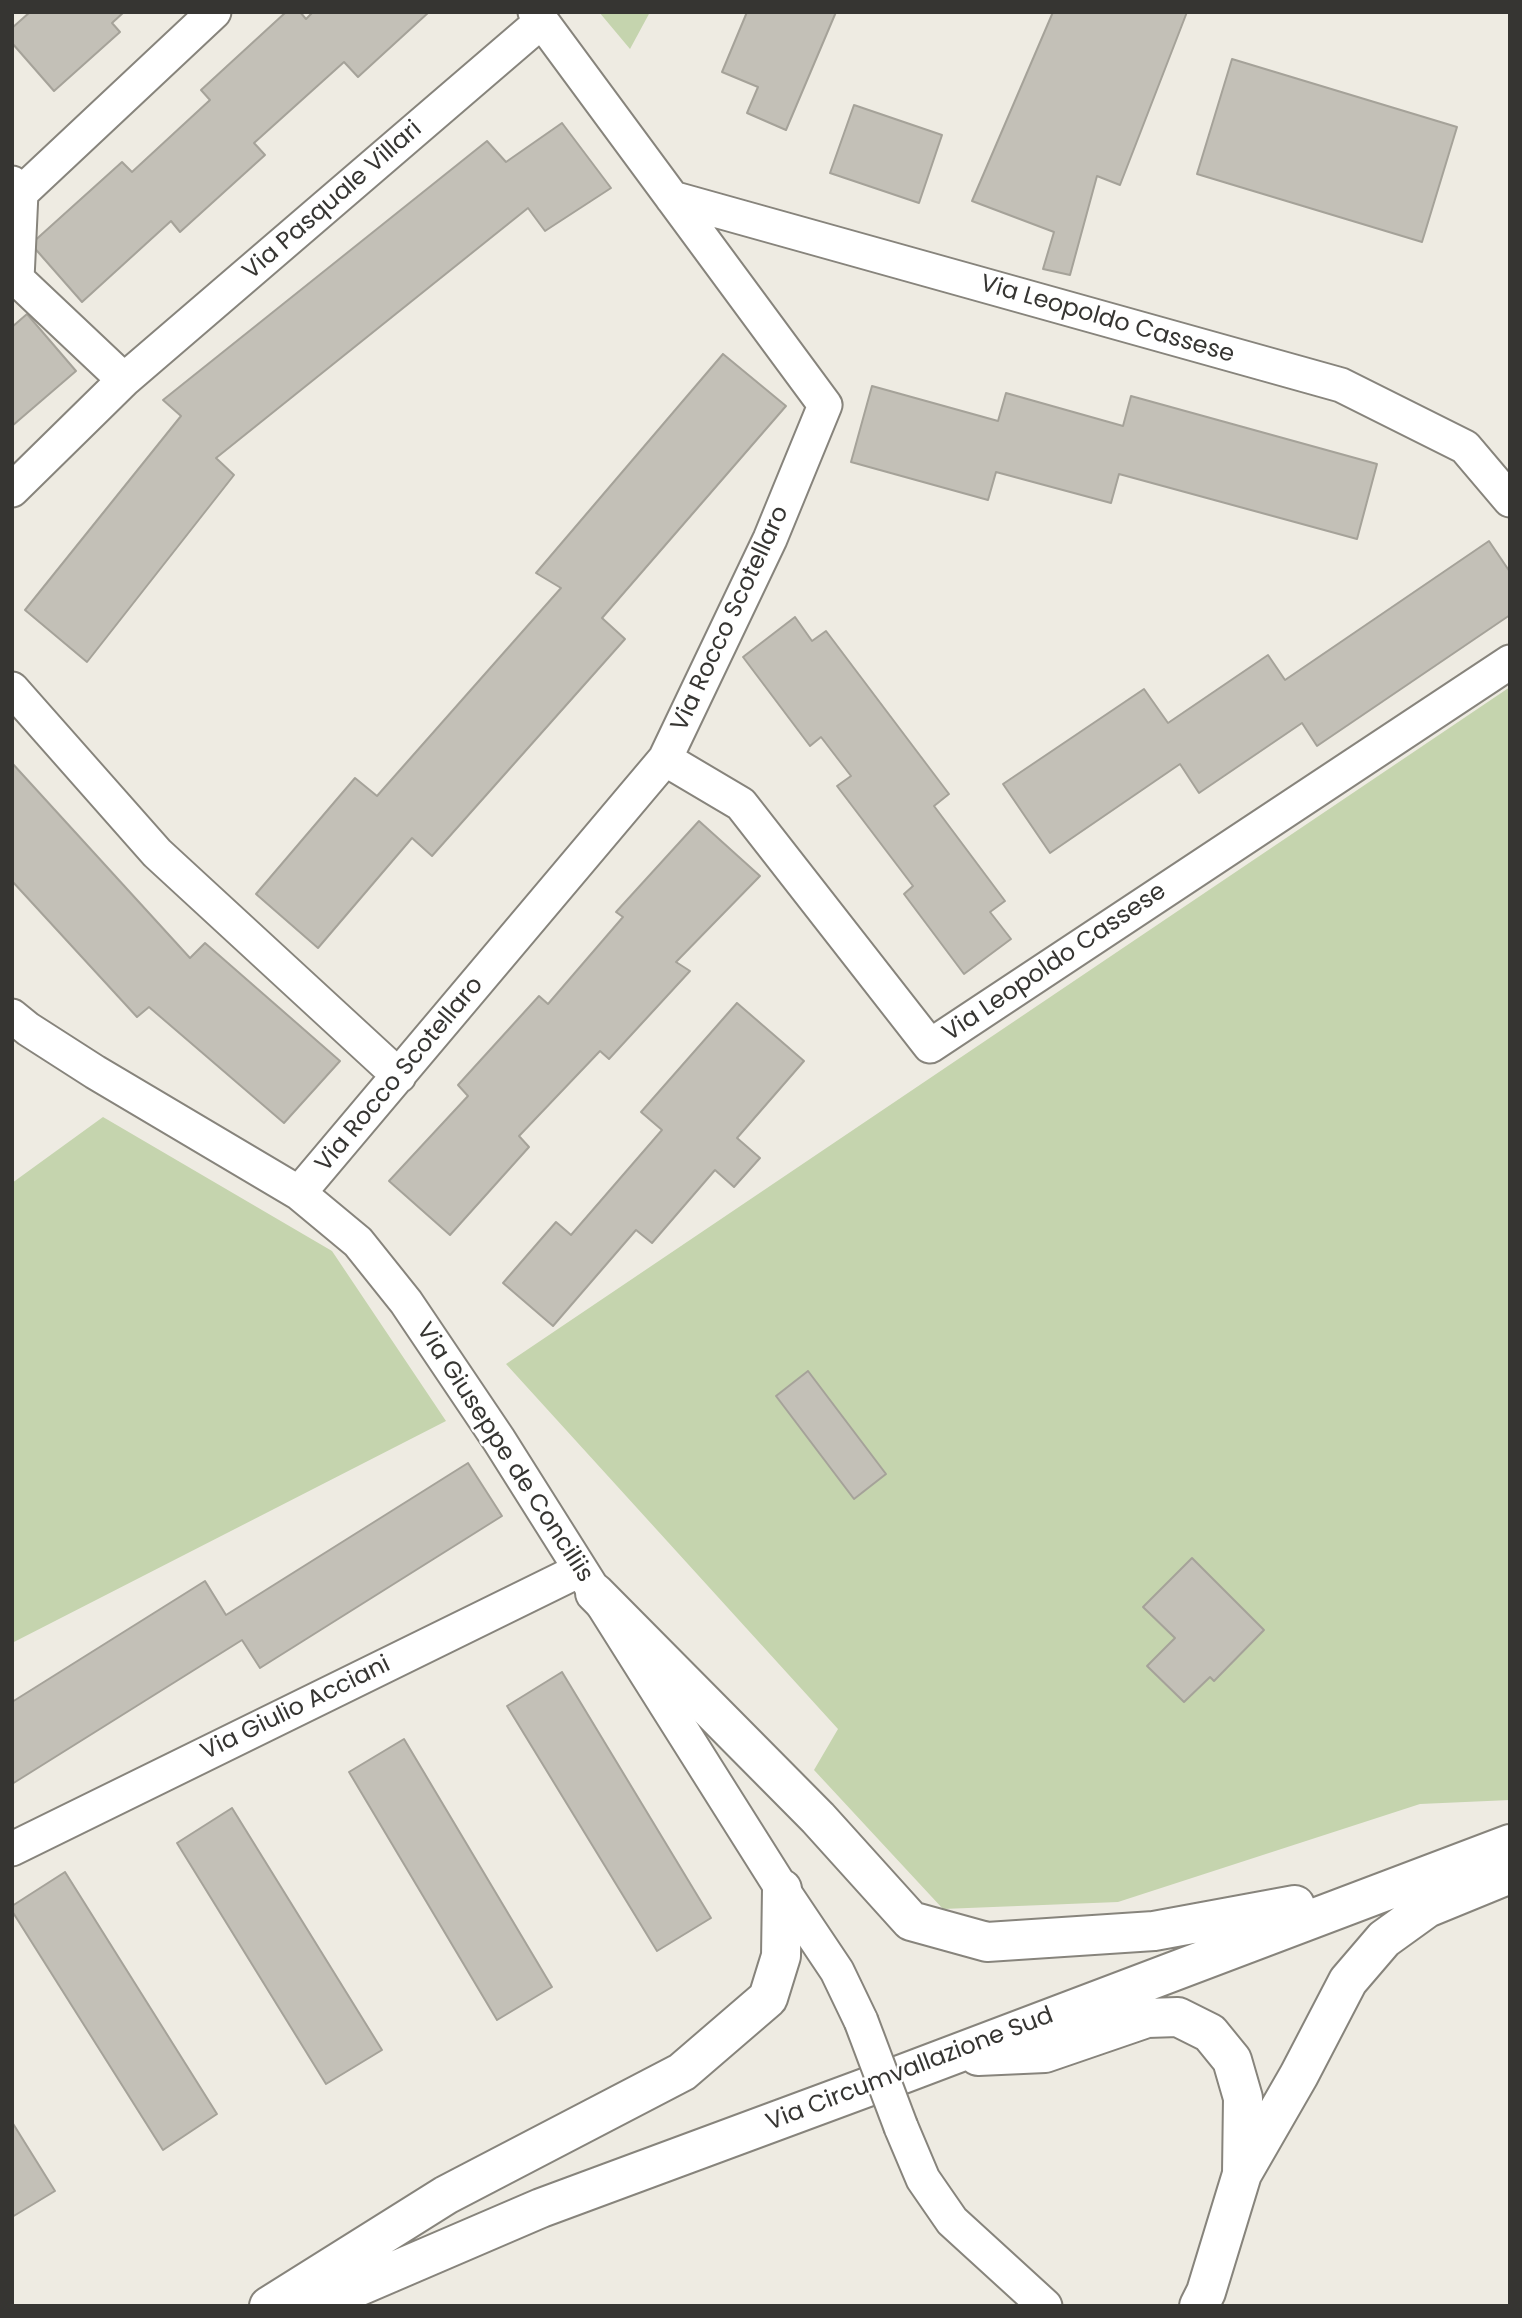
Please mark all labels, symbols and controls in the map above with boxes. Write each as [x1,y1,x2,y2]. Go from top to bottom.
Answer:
street label: Via Pasquale Villari [238,116,428,286]
street label: Via Leopoldo Cassese [977,270,1237,370]
street label: Via Rocco Scotellaro [666,502,796,736]
street label: Via Leopoldo Cassese [938,878,1172,1048]
street label: Via Rocco Scotellaro [310,972,490,1178]
street label: Via Giuseppe de Conciliis [409,1318,599,1588]
street label: Via Giulio Acciani [197,1651,395,1767]
street label: Via Circumvallazione Sud [762,2002,1058,2138]

